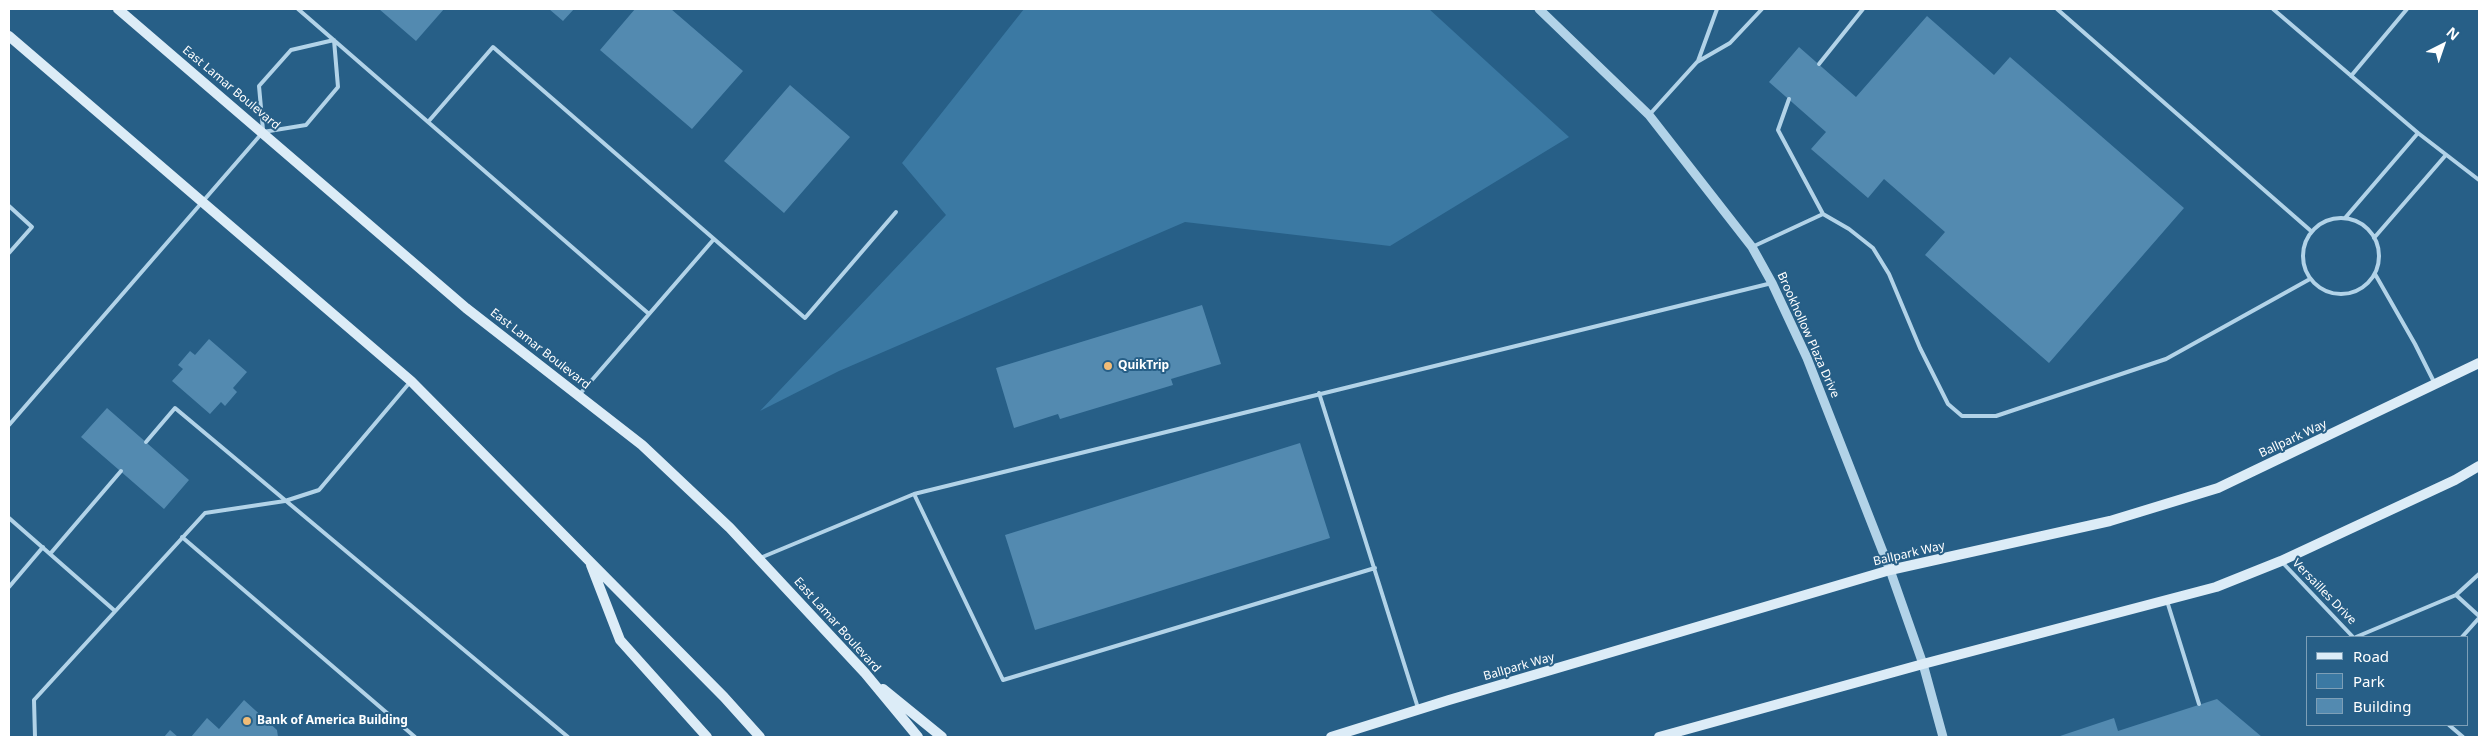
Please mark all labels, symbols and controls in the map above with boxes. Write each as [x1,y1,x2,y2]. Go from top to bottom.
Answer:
north arrow [2418,20,2468,70]
text: N [2443,22,2464,44]
street label: East Lamar Boulevard [179,43,283,133]
street label: Brookhollow Plaza Drive [1774,270,1842,400]
street label: East Lamar Boulevard [487,306,593,392]
place label: QuikTrip [1118,359,1169,373]
marker: QuikTrip [1102,360,1114,372]
street label: Ballpark Way [2257,417,2329,461]
street label: Ballpark Way [1872,539,1946,569]
street label: Versailles Drive [2289,556,2359,628]
street label: East Lamar Boulevard [791,575,883,675]
legend [2306,636,2468,726]
text: Road [2353,646,2389,666]
street label: Ballpark Way [1482,650,1556,684]
text: Park [2353,671,2385,691]
text: Building [2353,696,2411,716]
place label: Bank of America Building [257,714,408,728]
marker: Bank of America Building [241,715,253,727]

